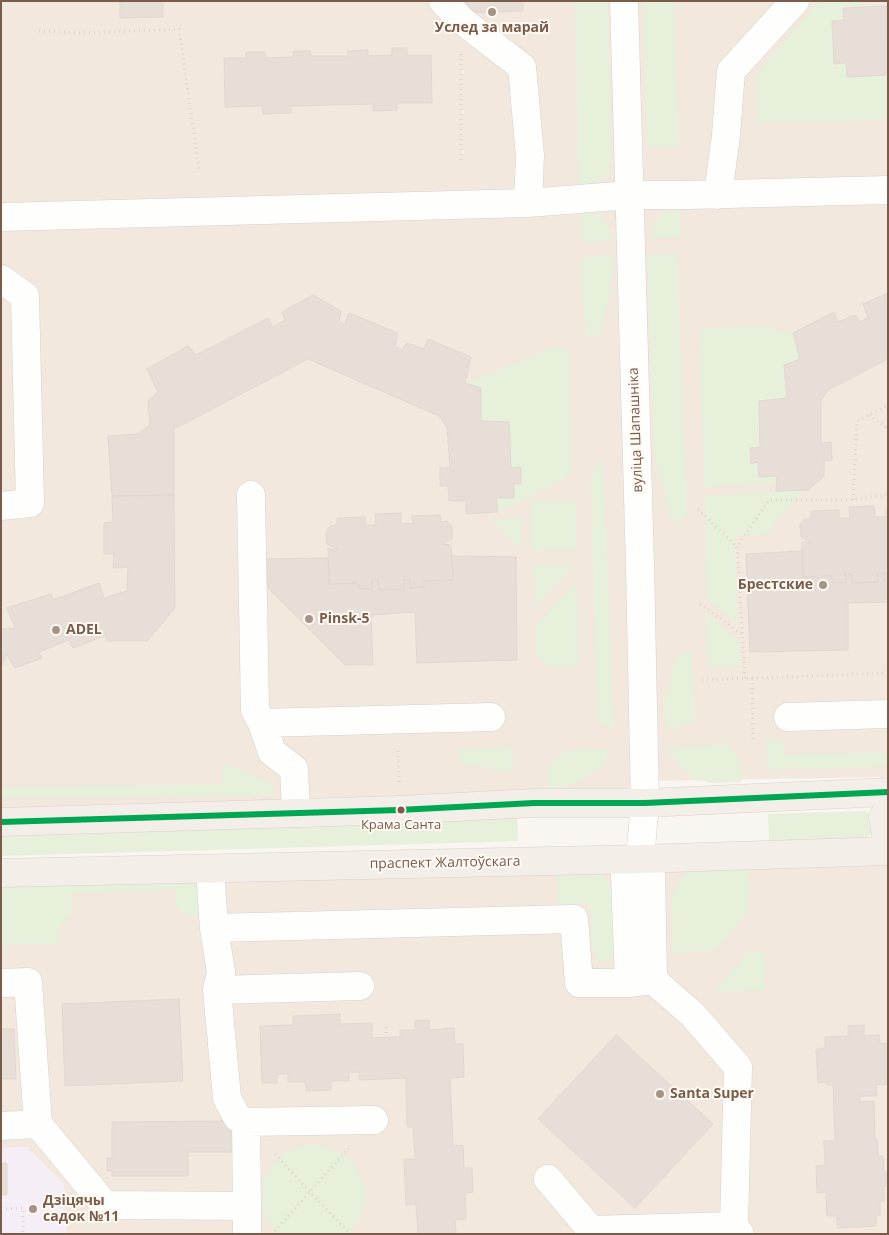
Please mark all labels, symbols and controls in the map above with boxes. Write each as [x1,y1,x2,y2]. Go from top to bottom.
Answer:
marker: Услед за марай [486,6,498,18]
place label: Услед за марай [435,20,549,36]
street label: вуліца Шапашніка [625,367,647,493]
place label: Брестские [738,577,813,593]
marker: Брестские [817,579,829,591]
place label: Pinsk-5 [319,611,369,627]
marker: Pinsk-5 [303,613,315,625]
place label: ADEL [66,622,102,638]
marker: ADEL [50,624,62,636]
marker: Крама Санта [396,805,406,815]
place label: Крама Санта [361,817,441,833]
street label: праспект Жалтоўскага [369,853,521,873]
place label: Santa Super [670,1086,754,1102]
marker: Santa Super [654,1088,666,1100]
place label: Дзіцячы садок №11 [43,1193,119,1226]
marker: Дзіцячы садок №11 [27,1203,39,1215]

